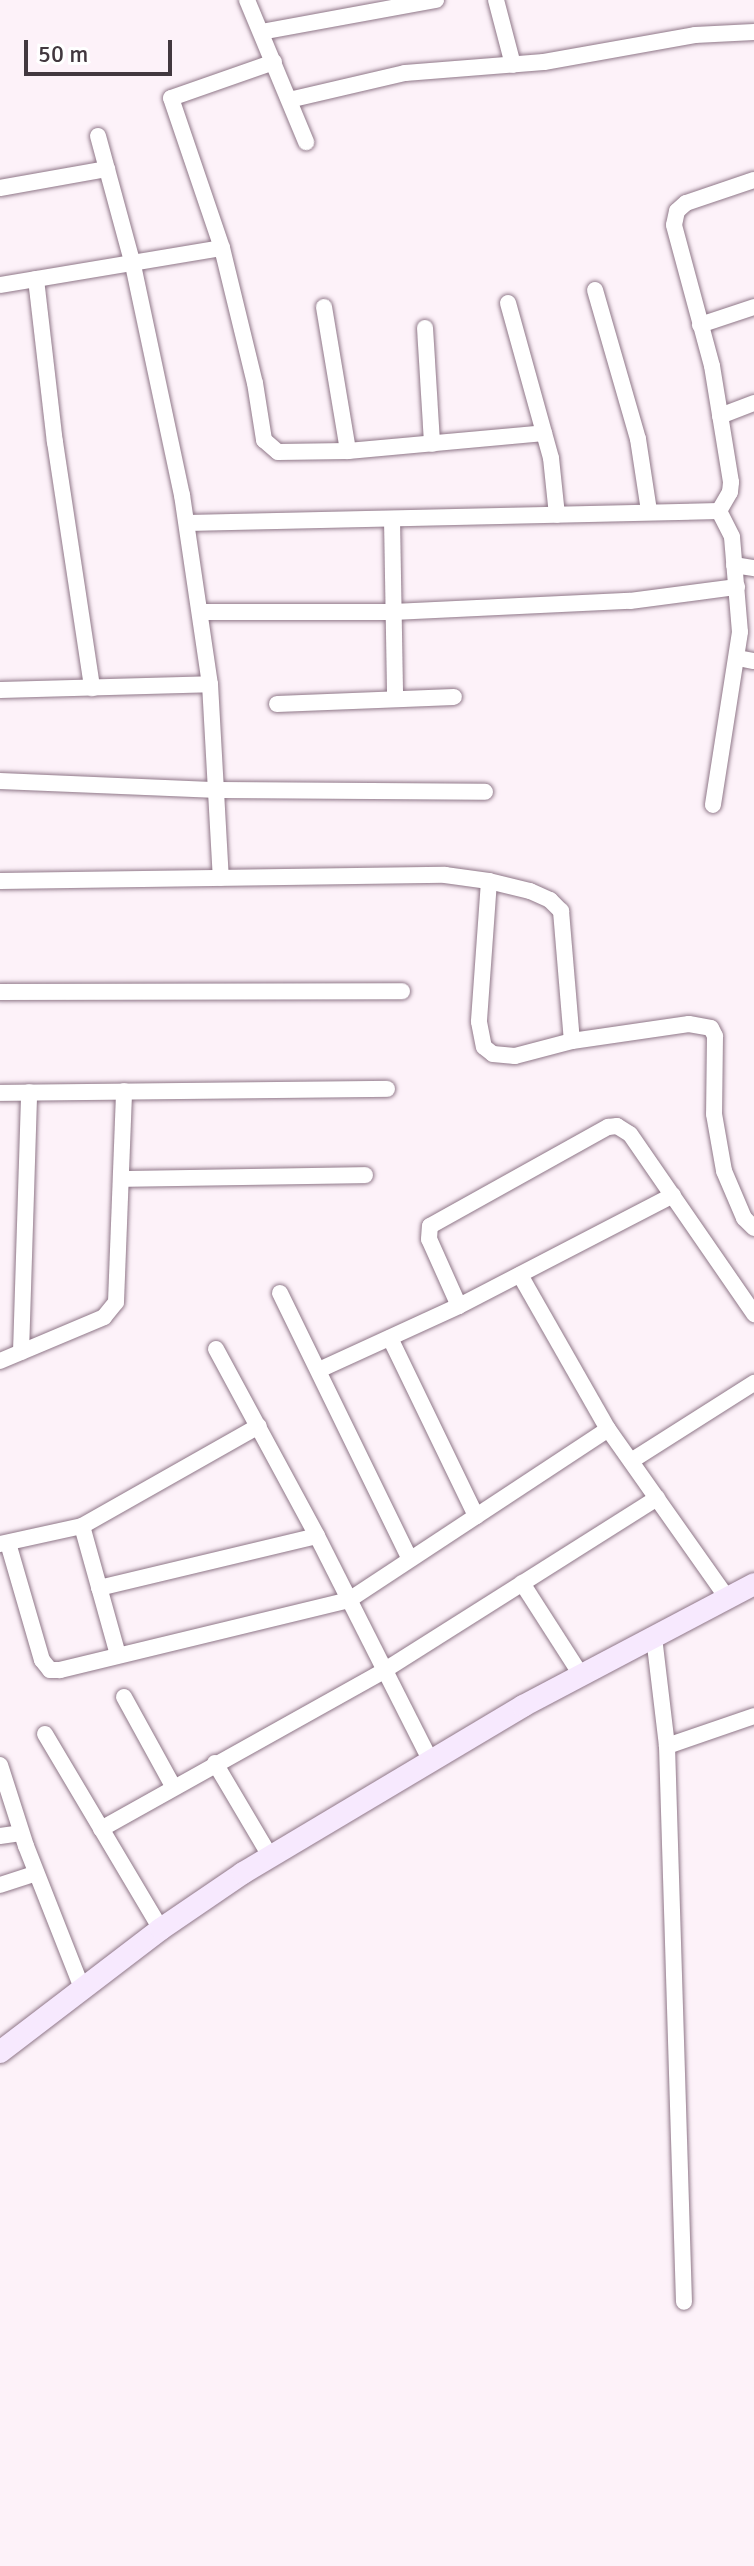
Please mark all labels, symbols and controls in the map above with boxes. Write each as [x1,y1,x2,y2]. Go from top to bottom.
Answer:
scale bar [28,24,176,74]
text: 50 m [38,39,88,69]

